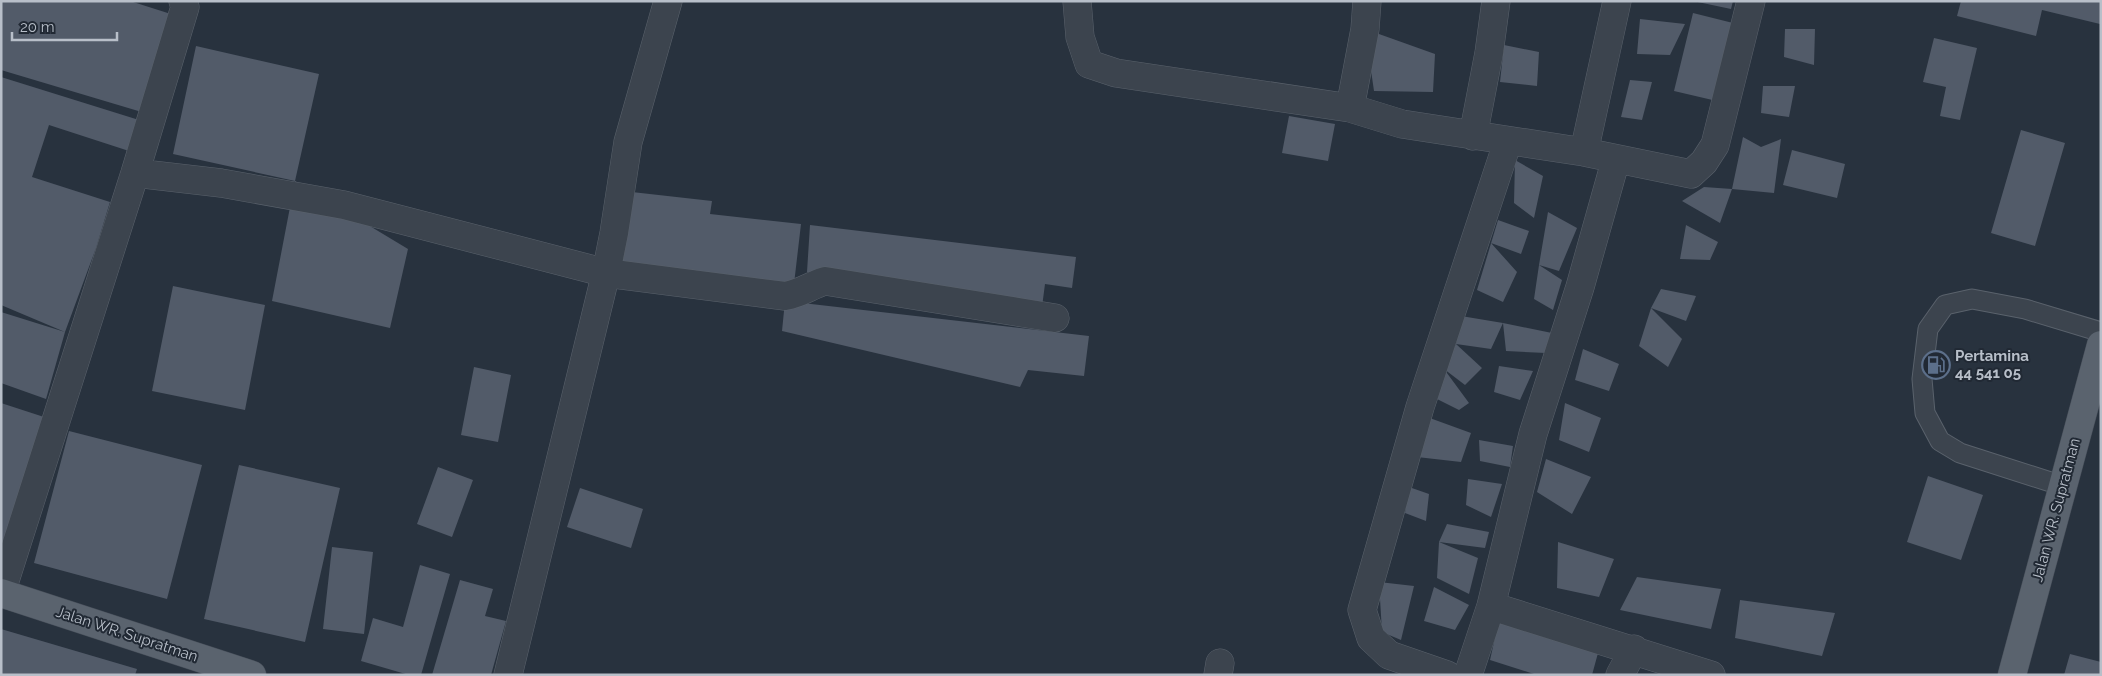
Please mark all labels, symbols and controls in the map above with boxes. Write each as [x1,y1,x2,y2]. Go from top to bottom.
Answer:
scale bar [12,10,118,42]
text: 20 m [20,18,55,36]
place label: Pertamina 44 541 05 [1955,347,2029,382]
fuel station icon: Pertamina 44 541 05 [1921,350,1951,380]
street label: Jalan WR. Supratman [2028,436,2084,584]
street label: Jalan WR. Supratman [54,603,200,665]

